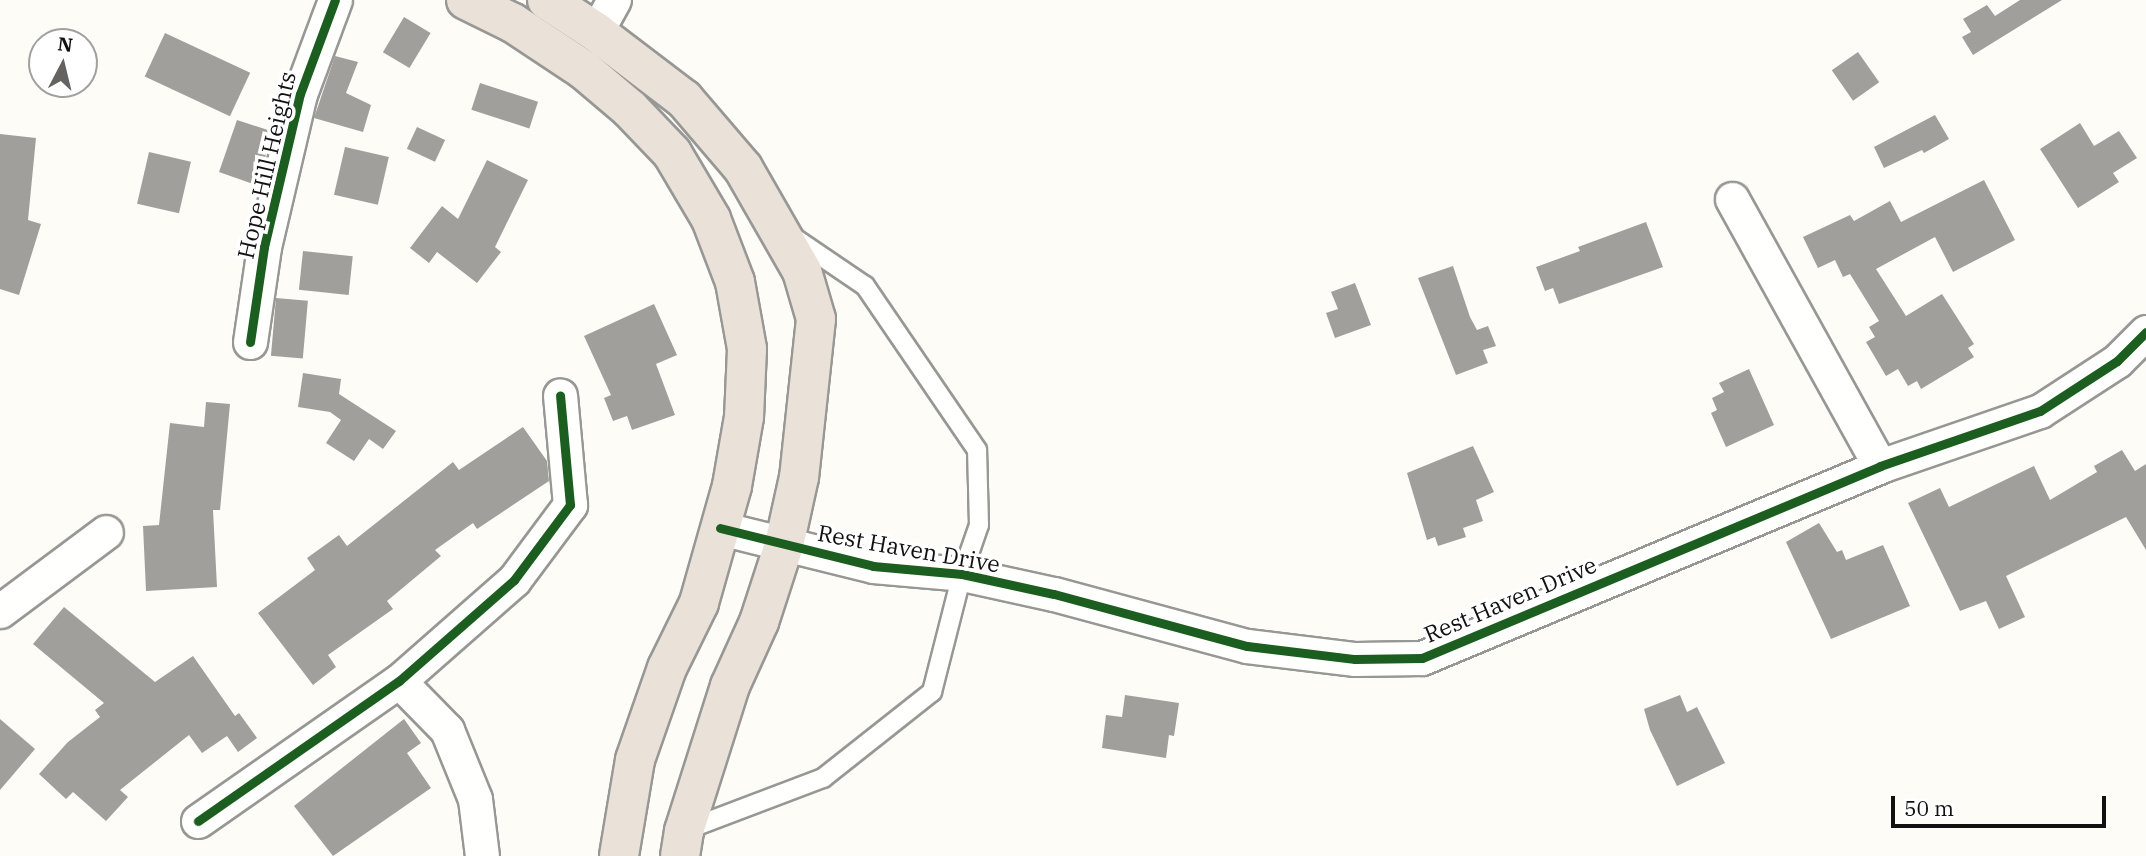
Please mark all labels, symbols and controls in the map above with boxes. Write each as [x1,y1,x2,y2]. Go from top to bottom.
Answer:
north arrow [28,28,98,98]
text: N [56,31,74,57]
street label: Hope Hill Heights [231,69,301,261]
street label: Rest Haven Drive [816,518,1002,578]
street label: Rest Haven Drive [1420,550,1600,648]
scale bar [1894,782,2109,826]
text: 50 m [1904,794,1954,822]

